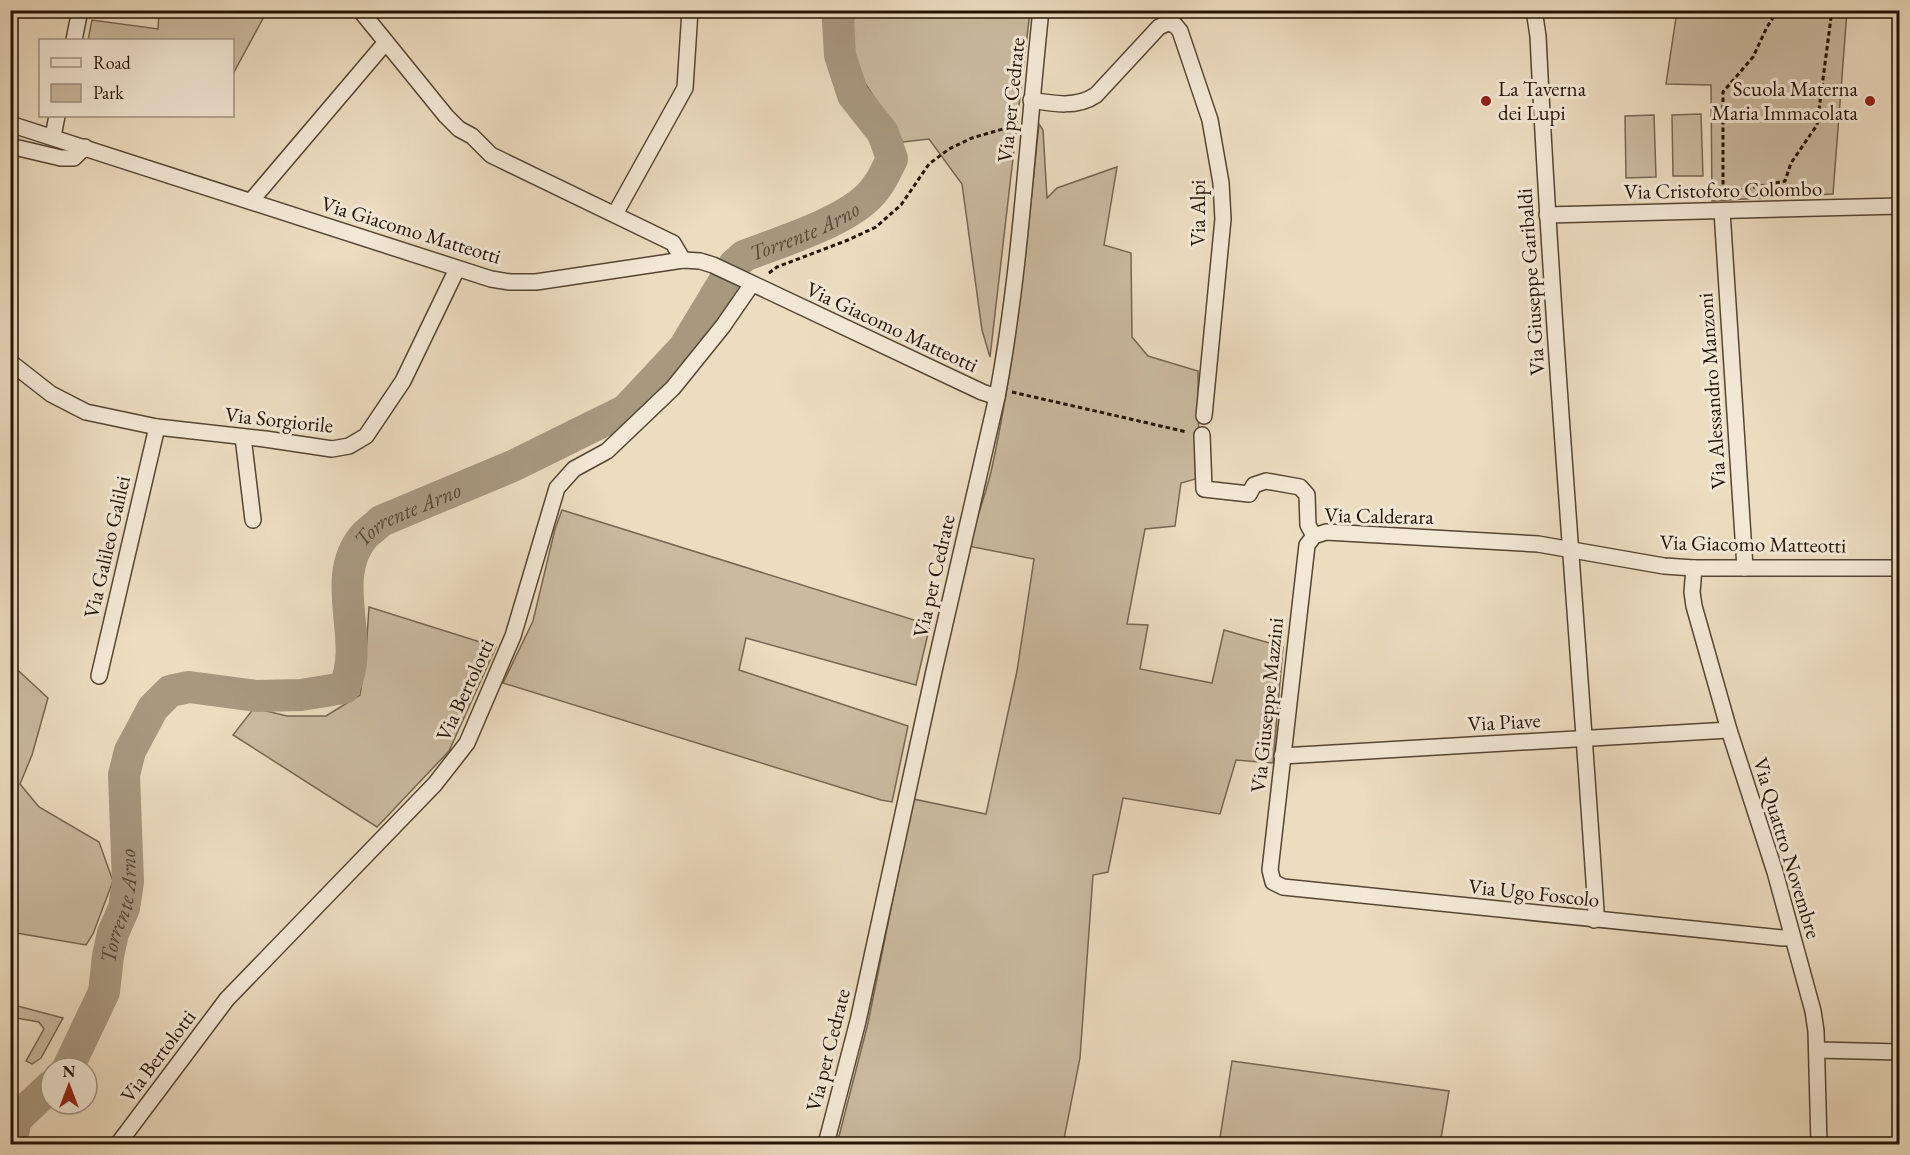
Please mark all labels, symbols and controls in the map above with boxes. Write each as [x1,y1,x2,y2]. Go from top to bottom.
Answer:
street label: Via per Cedrate [991,36,1030,164]
legend [39,39,234,117]
text: Road [93,51,132,74]
place label: La Taverna dei Lupi [1498,75,1587,126]
place label: Scuola Materna Maria Immacolata [1712,75,1859,126]
text: Park [93,81,124,104]
marker: La Taverna dei Lupi [1479,94,1493,108]
marker: Scuola Materna Maria Immacolata [1863,94,1877,108]
street label: Via Cristoforo Colombo [1624,174,1822,205]
street label: Via Alpi [1184,179,1211,247]
street label: Via Giuseppe Garibaldi [1510,188,1551,377]
street label: Via Giacomo Matteotti [318,189,504,270]
water label: Torrente Arno [745,194,865,268]
street label: Via Giacomo Matteotti [802,275,982,378]
street label: Via Alessandro Manzoni [1691,292,1732,490]
street label: Via Sorgiorile [224,400,334,439]
street label: Via Galileo Galilei [77,473,136,621]
water label: Torrente Arno [347,475,465,552]
street label: Via Calderara [1324,501,1435,530]
street label: Via per Cedrate [906,512,961,640]
street label: Via Giacomo Matteotti [1660,528,1846,559]
street label: Via Giuseppe Mazzini [1244,616,1289,794]
street label: Via Bertolotti [429,635,500,745]
street label: Via Piave [1467,706,1541,737]
street label: Via Quattro Novembre [1746,754,1828,942]
water label: Torrente Arno [93,848,144,964]
street label: Via Ugo Foscolo [1467,872,1601,913]
street label: Via per Cedrate [799,986,856,1114]
street label: Via Bertolotti [114,1004,201,1108]
north arrow [39,1056,99,1116]
text: N [63,1061,76,1082]

